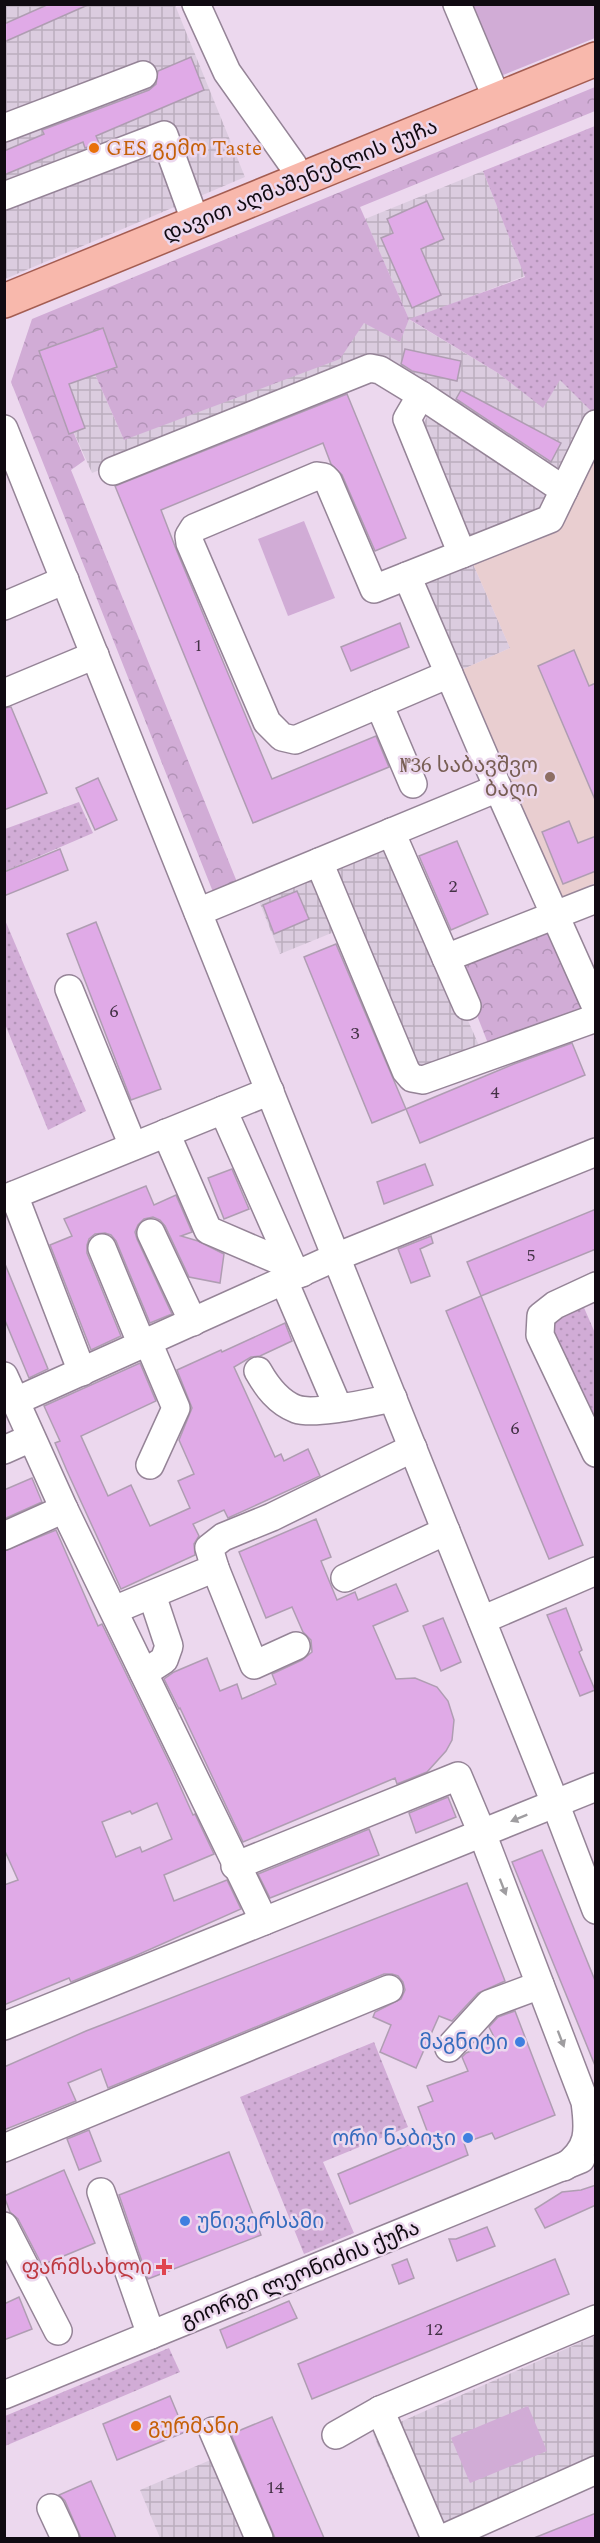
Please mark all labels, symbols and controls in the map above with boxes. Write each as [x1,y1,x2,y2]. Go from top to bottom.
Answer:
street label: დავით აღმაშენებლის ქუჩა [158,111,443,251]
place label: GES გემო Taste [106,133,262,165]
marker: GES გემო Taste [87,141,101,155]
house number: 1 [194,632,203,659]
place label: №36 საბავშვო ბაღი [400,750,538,806]
marker: №36 საბავშვო ბაღი [543,770,557,784]
house number: 2 [449,873,458,900]
house number: 6 [110,998,119,1025]
house number: 3 [351,1020,360,1047]
house number: 4 [491,1079,500,1106]
house number: 5 [527,1242,536,1269]
house number: 6 [511,1415,520,1442]
one-way arrow [509,1813,527,1823]
one-way arrow [498,1879,508,1897]
place label: მაგნიტი [419,2027,508,2059]
one-way arrow [557,2031,567,2049]
marker: მაგნიტი [513,2035,527,2049]
place label: ორი ნაბიჯი [332,2123,456,2155]
marker: ორი ნაბიჯი [461,2131,475,2145]
place label: უნივერსამი [197,2206,324,2238]
street label: გიორგი ლეონიძის ქუჩა [176,2212,425,2338]
marker: უნივერსამი [178,2214,192,2228]
place label: ფარმსახლი [21,2252,152,2284]
marker: ფარმსახლი [157,2260,171,2274]
house number: 12 [425,2316,443,2343]
place label: გურმანი [148,2411,239,2443]
marker: გურმანი [129,2419,143,2433]
house number: 14 [266,2474,284,2501]

